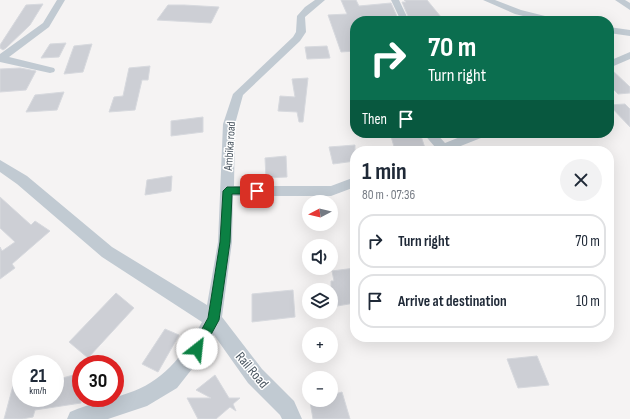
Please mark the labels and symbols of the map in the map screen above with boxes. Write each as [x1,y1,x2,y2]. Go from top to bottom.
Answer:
street label: Ambika road [221,121,239,172]
pin [240,174,274,208]
north arrow [302,195,338,231]
position arrow [176,328,218,370]
street label: Rail Road [232,348,272,392]
speed limit sign: 30 [72,355,124,407]

